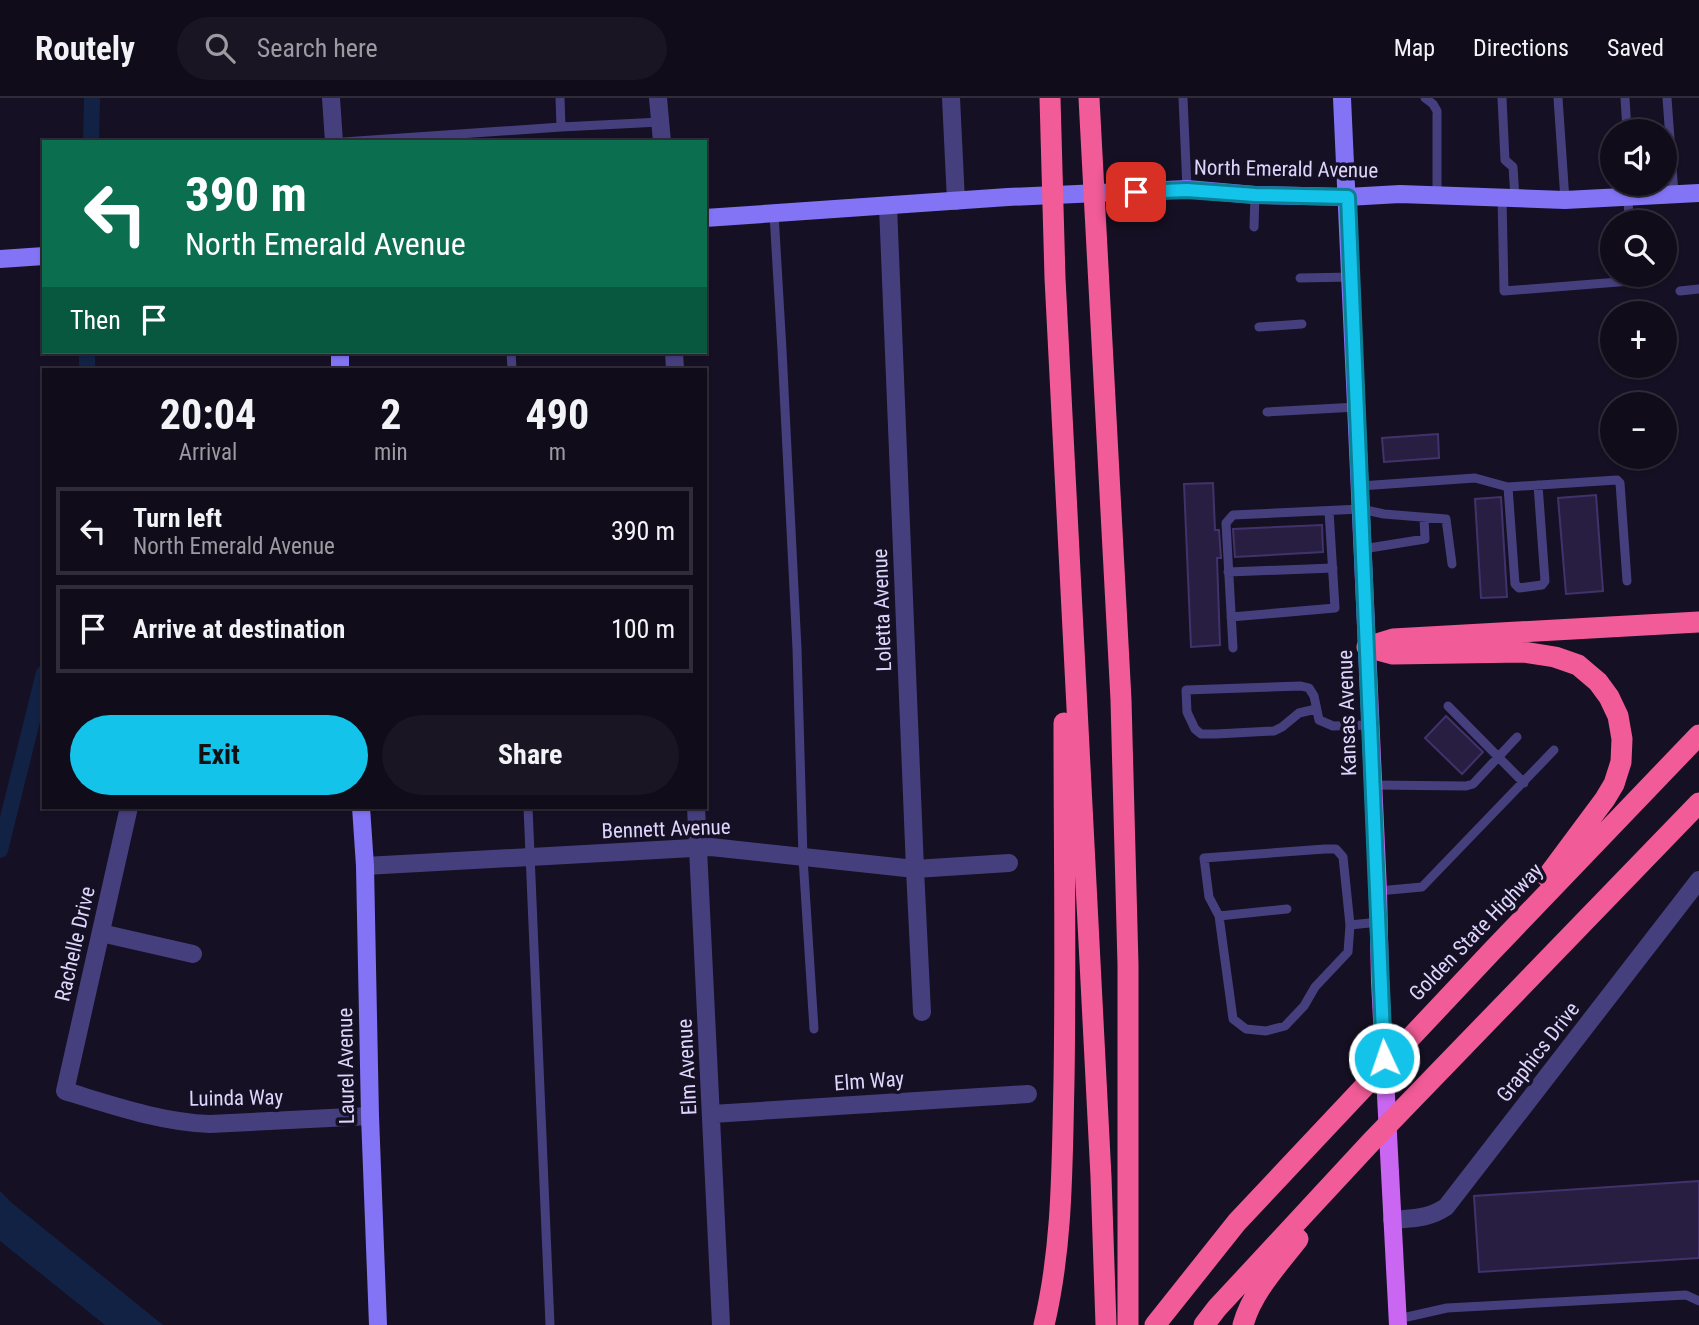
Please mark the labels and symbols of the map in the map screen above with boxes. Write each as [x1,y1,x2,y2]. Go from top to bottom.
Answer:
street label: North Emerald Avenue [1194,155,1378,183]
pin [1106,162,1166,222]
street label: Loletta Avenue [868,548,896,672]
street label: Kansas Avenue [1333,649,1361,776]
street label: Bennett Avenue [601,815,731,843]
street label: Golden State Highway [1404,858,1548,1006]
street label: Rachelle Drive [50,884,100,1004]
street label: Graphics Drive [1492,997,1584,1107]
street label: Laurel Avenue [333,1007,359,1124]
street label: Elm Avenue [672,1018,702,1116]
position arrow [1347,1021,1421,1095]
street label: Elm Way [833,1067,905,1095]
street label: Luinda Way [189,1085,284,1111]

